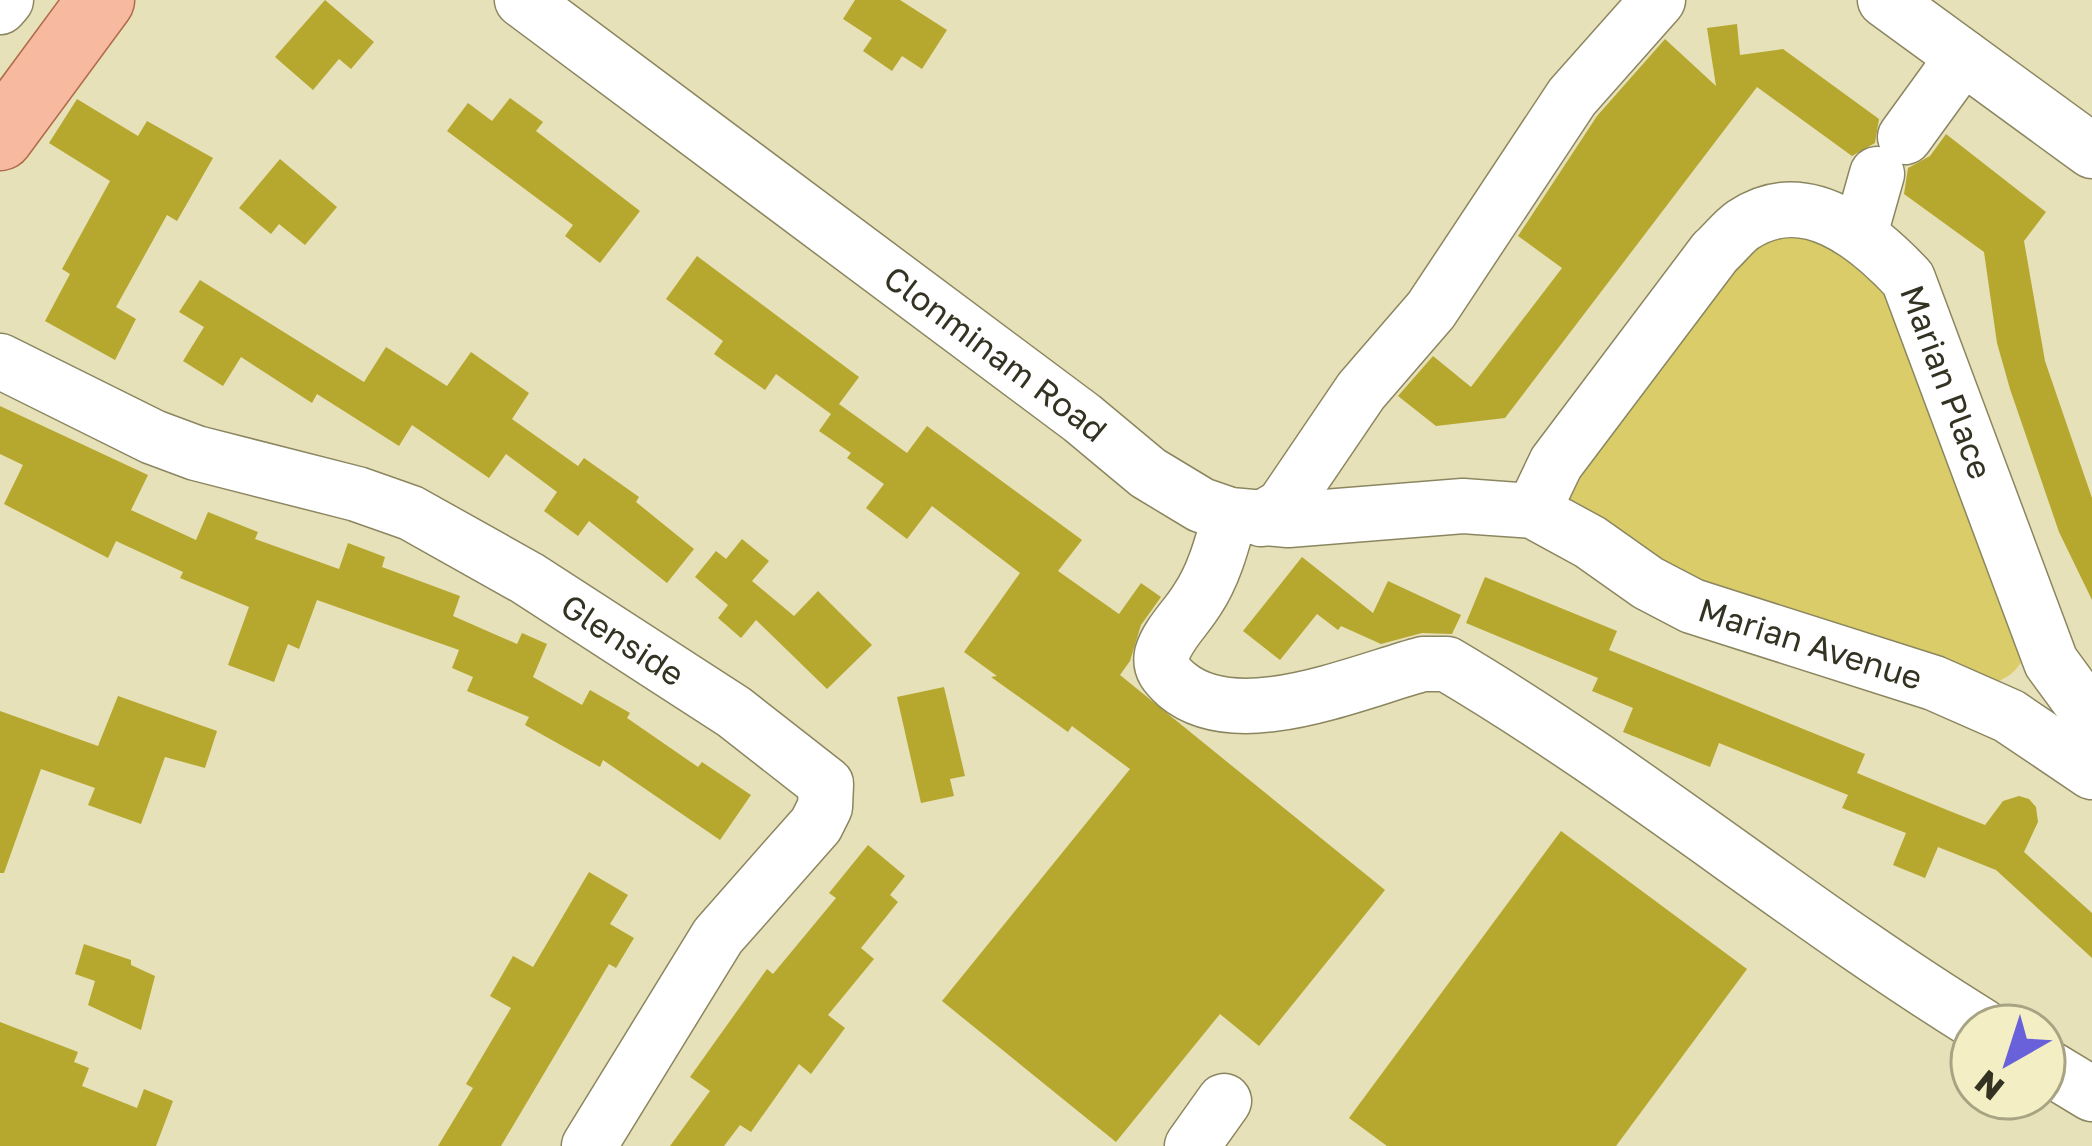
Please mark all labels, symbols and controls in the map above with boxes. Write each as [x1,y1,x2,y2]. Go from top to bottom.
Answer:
street label: Clonminam Road [877,257,1115,449]
street label: Marian Place [1893,279,2001,484]
street label: Glenside [554,585,692,694]
street label: Marian Avenue [1694,589,1927,697]
north arrow [1948,1002,2068,1122]
text: N [1967,1063,2011,1109]

